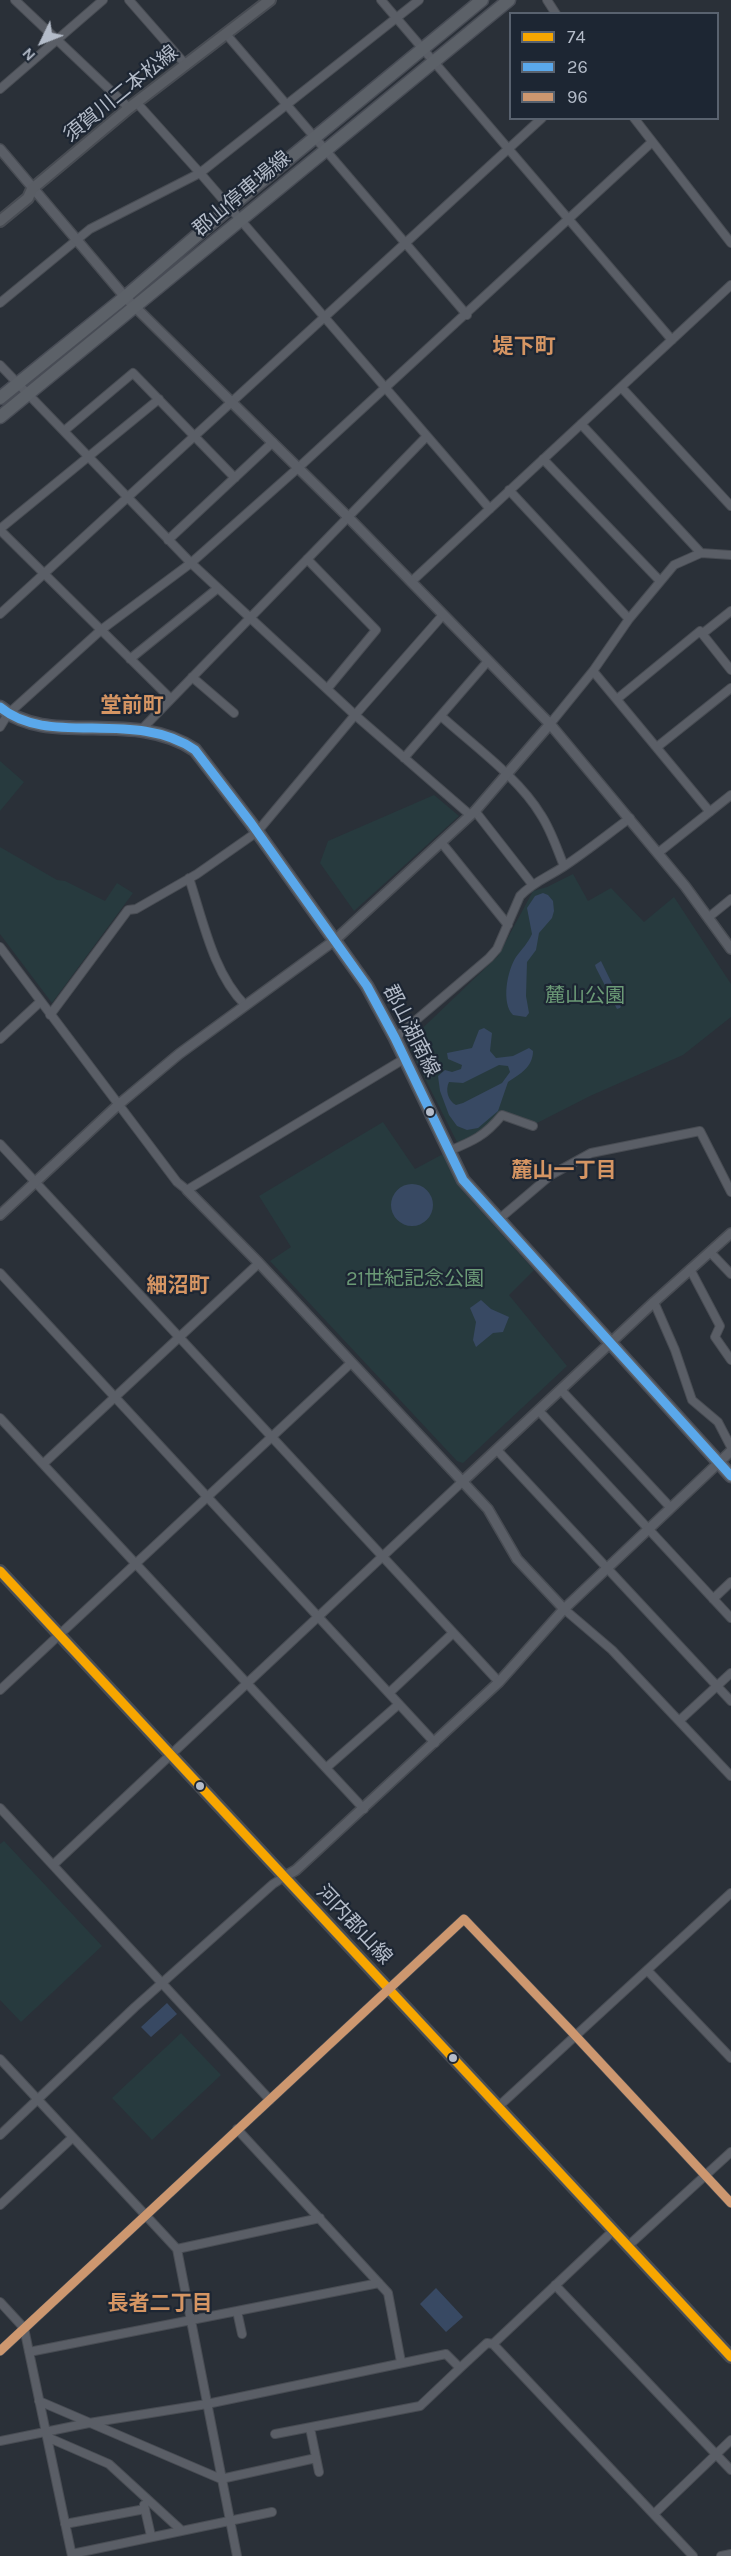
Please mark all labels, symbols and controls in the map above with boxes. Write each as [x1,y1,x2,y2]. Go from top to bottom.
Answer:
north arrow [12,12,72,72]
legend [509,12,719,120]
text: 74 [567,26,586,48]
street label: 須賀川二本松線 [59,41,183,147]
text: N [18,44,39,65]
text: 26 [567,56,588,78]
text: 96 [567,86,588,108]
street label: 郡山停車場線 [188,146,296,242]
district label: 堤下町 [493,334,555,360]
district label: 堂前町 [101,693,163,719]
street label: 郡山湖南線 [378,981,444,1081]
park label: 麓山公園 [545,984,625,1008]
unlabelled marker [424,1106,436,1118]
district label: 麓山一丁目 [512,1158,616,1184]
park label: 21世紀記念公園 [346,1267,484,1291]
district label: 細沼町 [147,1273,209,1299]
unlabelled marker [194,1780,206,1792]
street label: 河内郡山線 [311,1880,397,1970]
unlabelled marker [447,2052,459,2064]
district label: 長者二丁目 [108,2291,212,2317]

